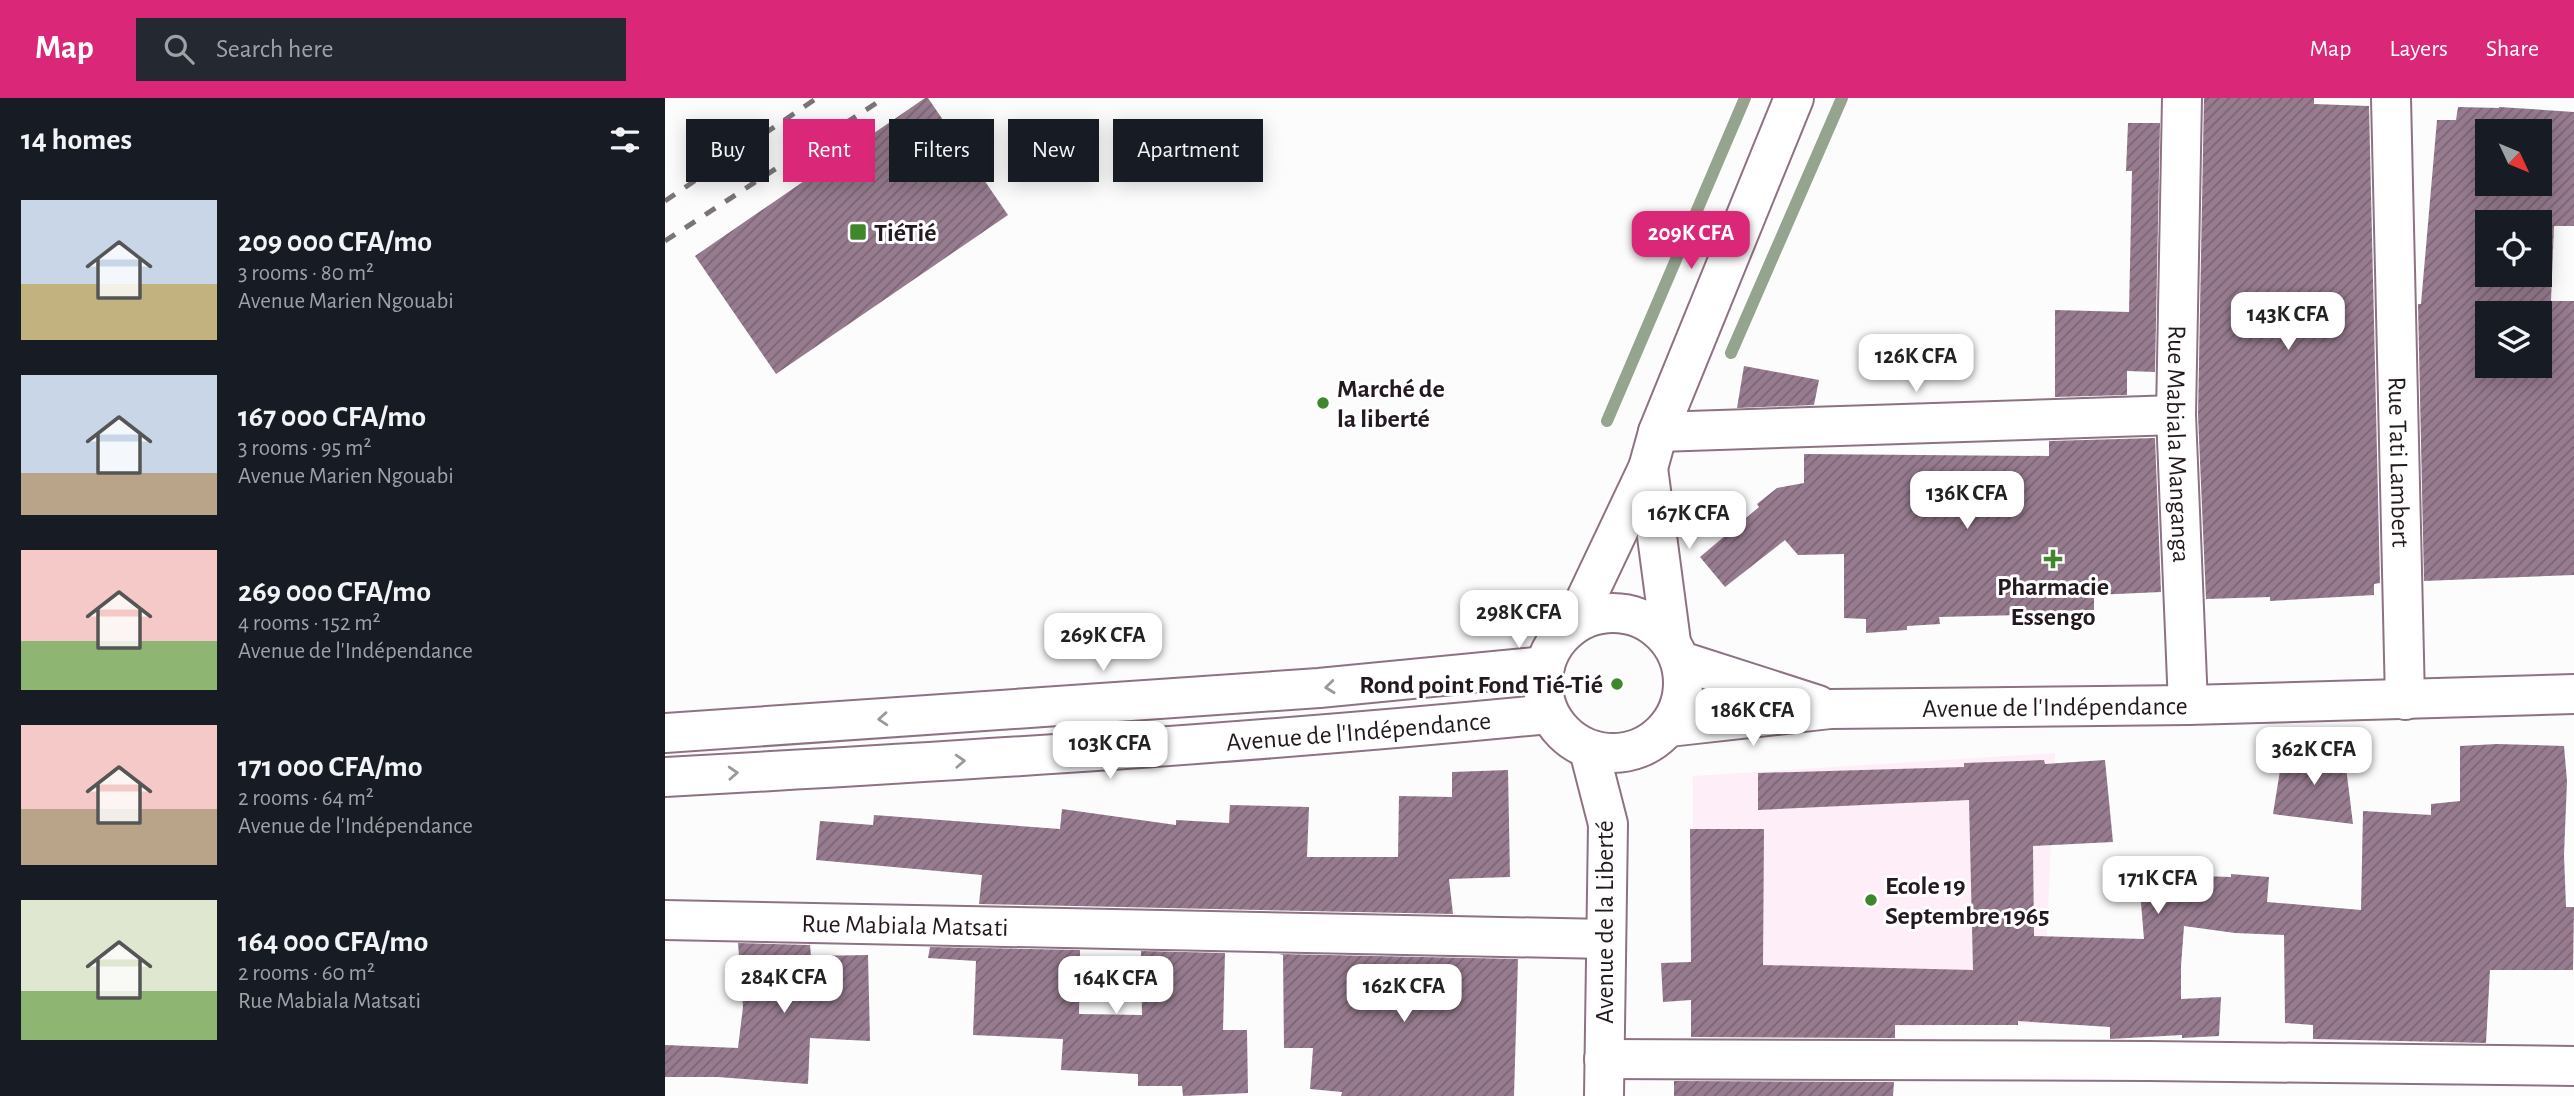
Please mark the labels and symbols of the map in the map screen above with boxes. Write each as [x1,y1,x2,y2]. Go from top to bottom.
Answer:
north arrow [2475,119,2551,196]
pin: 209K CFA [1619,212,1763,271]
place label: TiéTié [874,220,937,246]
marker: TiéTié [848,222,868,242]
pin: 143K CFA [2216,292,2360,352]
street label: Rue Mabiala Manganga [2162,325,2194,563]
pin: 126K CFA [1844,334,1988,394]
place label: Marché de la liberté [1337,376,1445,432]
street label: Rue Tati Lambert [2383,376,2413,548]
marker: Marché de la liberté [1315,395,1331,411]
pin: 136K CFA [1895,472,2039,531]
pin: 167K CFA [1617,491,1761,551]
marker: Pharmacie Essengo [2045,551,2061,567]
place label: Pharmacie Essengo [1997,574,2109,630]
pin: 298K CFA [1447,590,1591,650]
pin: 269K CFA [1031,614,1175,673]
place label: Rond point Fond Tié-Tié [1359,672,1603,698]
marker: Rond point Fond Tié-Tié [1609,676,1625,692]
one-way arrow [1325,679,1336,694]
pin: 186K CFA [1681,688,1825,748]
street label: Avenue de l'Indépendance [1922,693,2188,722]
street label: Avenue de l'Indépendance [1225,708,1492,756]
one-way arrow [878,711,889,726]
pin: 103K CFA [1038,722,1182,781]
pin: 362K CFA [2242,728,2386,787]
one-way arrow [955,754,966,769]
one-way arrow [728,766,739,781]
street label: Avenue de la Liberté [1592,820,1618,1024]
pin: 171K CFA [2086,856,2230,916]
place label: Ecole 19 Septembre 1965 [1885,873,2050,929]
marker: Ecole 19 Septembre 1965 [1863,892,1879,908]
street label: Rue Mabiala Matsati [801,911,1009,941]
pin: 284K CFA [712,956,856,1015]
pin: 164K CFA [1044,956,1188,1016]
pin: 162K CFA [1332,964,1476,1024]

